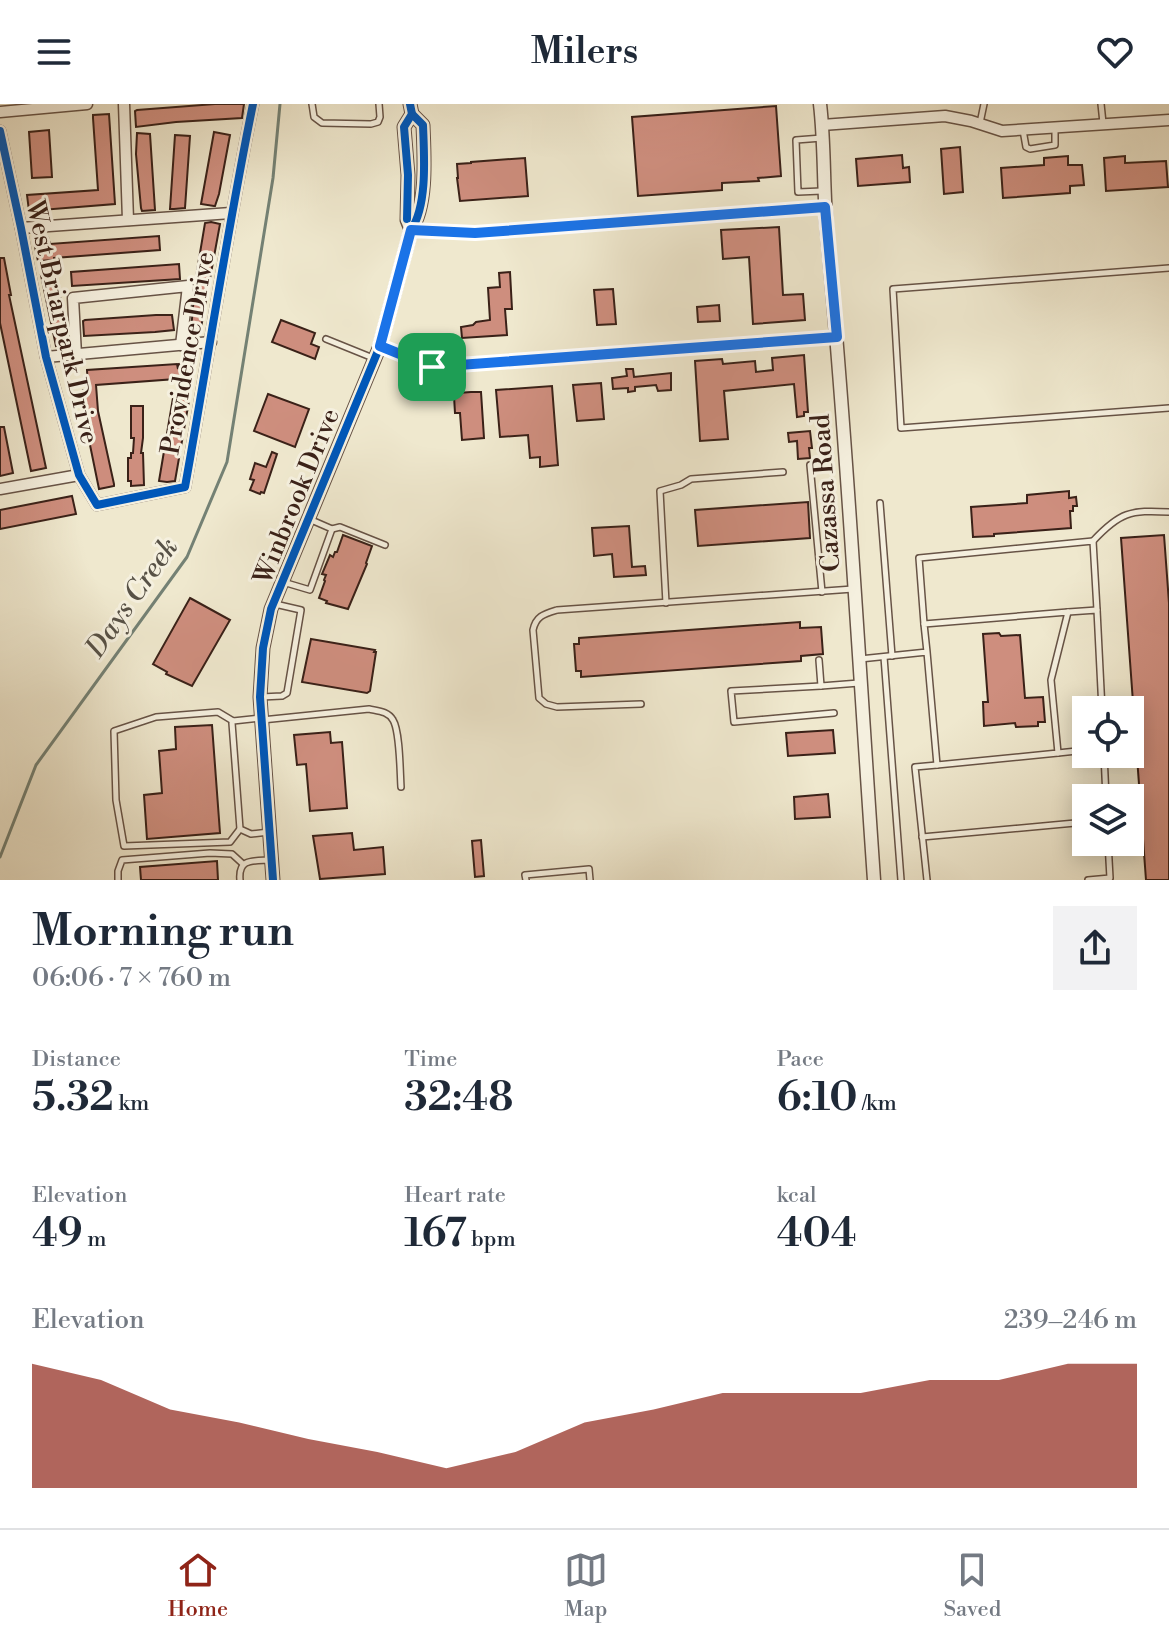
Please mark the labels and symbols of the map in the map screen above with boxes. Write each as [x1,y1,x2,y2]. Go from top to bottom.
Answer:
street label: West Briarpark Drive [18,196,106,447]
street label: Providence Drive [154,249,222,457]
pin [398,333,466,401]
street label: Winbrook Drive [247,404,347,590]
street label: Cazassa Road [805,413,847,573]
water label: Days Creek [78,531,186,665]

